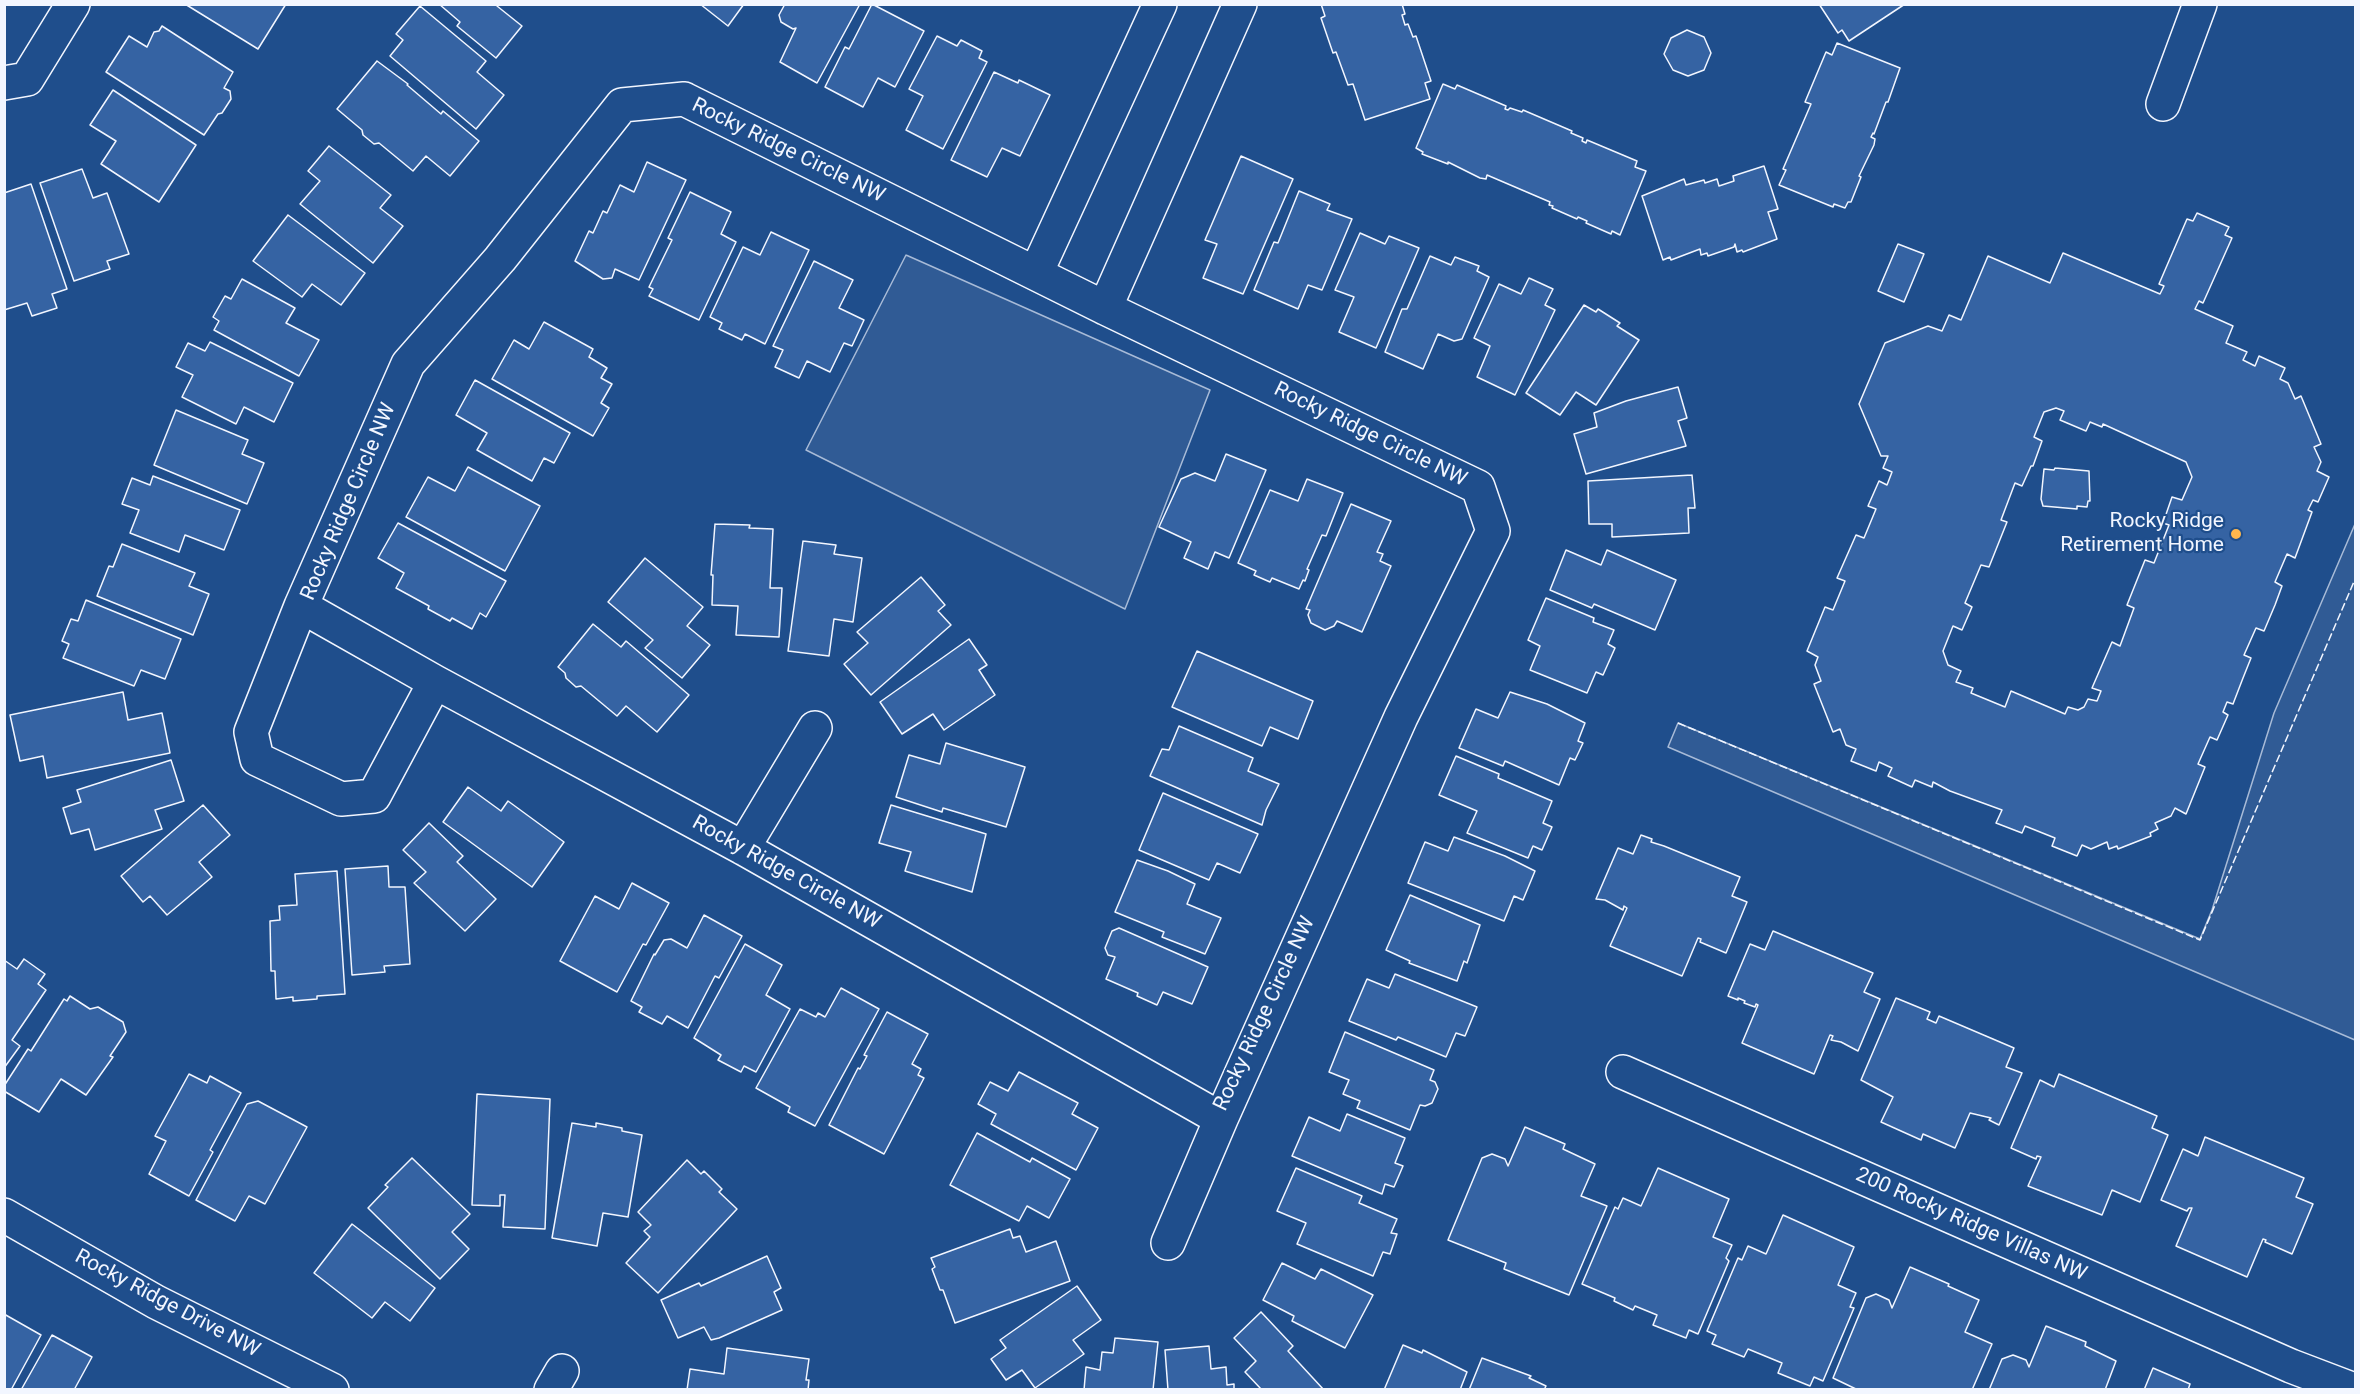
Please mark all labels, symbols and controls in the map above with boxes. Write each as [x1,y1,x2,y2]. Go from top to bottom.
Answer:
street label: Rocky Ridge Circle NW [687,93,889,209]
street label: Rocky Ridge Circle NW [1269,377,1471,493]
street label: Rocky Ridge Circle NW [296,400,402,604]
place label: Rocky Ridge Retirement Home [2060,509,2224,559]
marker: Rocky Ridge Retirement Home [2229,527,2243,541]
street label: Rocky Ridge Circle NW [687,811,885,935]
street label: Rocky Ridge Circle NW [1209,913,1321,1115]
street label: 200 Rocky Ridge Villas NW [1852,1163,2090,1287]
street label: Rocky Ridge Drive NW [70,1245,264,1363]

